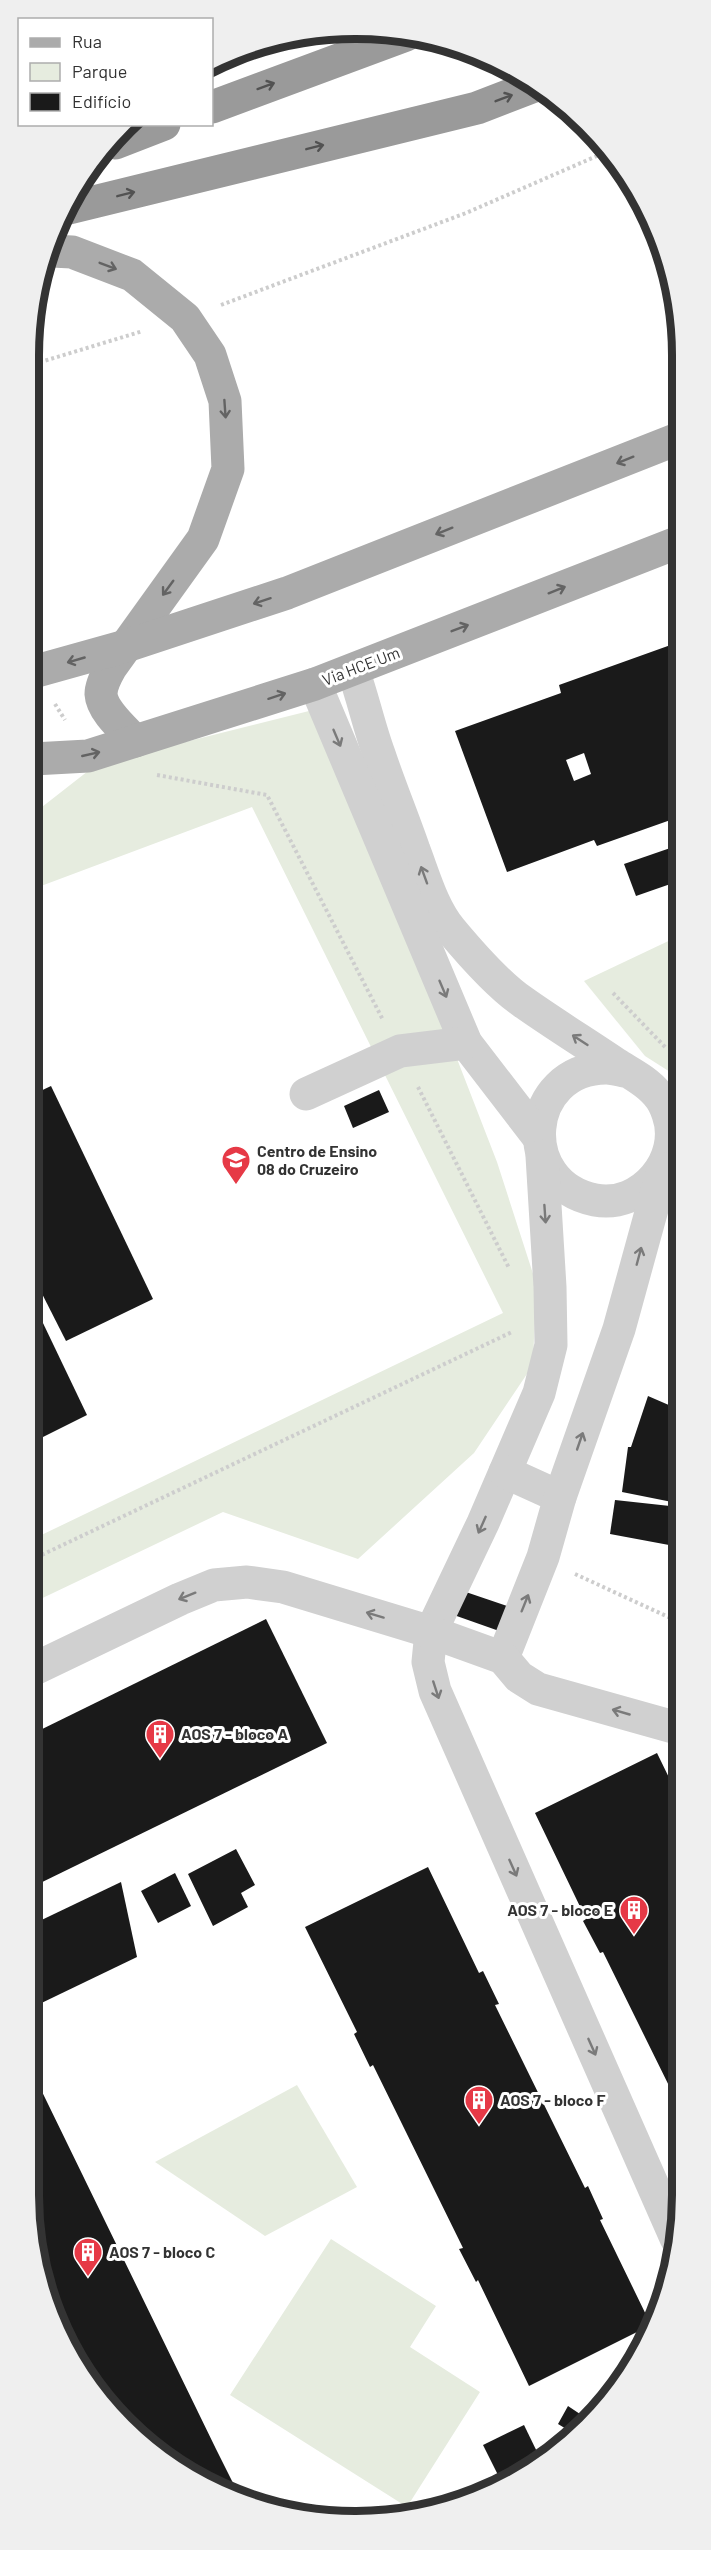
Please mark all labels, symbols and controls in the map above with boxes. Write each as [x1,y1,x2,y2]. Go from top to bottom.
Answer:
legend [18,18,213,126]
text: Rua [72,30,102,52]
text: Parque [72,60,127,82]
one-way arrow [257,80,275,91]
text: Edifício [72,90,131,112]
one-way arrow [494,91,513,102]
one-way arrow [306,141,325,153]
one-way arrow [116,188,135,200]
one-way arrow [98,261,117,272]
one-way arrow [220,398,231,418]
one-way arrow [616,455,635,466]
one-way arrow [435,526,453,537]
one-way arrow [162,580,174,596]
one-way arrow [547,584,565,595]
one-way arrow [253,597,272,608]
one-way arrow [450,622,469,633]
street label: Via HCE Um [319,642,402,689]
one-way arrow [67,655,86,666]
one-way arrow [267,690,286,701]
one-way arrow [332,728,343,747]
one-way arrow [81,748,100,759]
one-way arrow [417,866,428,885]
one-way arrow [438,980,449,998]
one-way arrow [572,1034,589,1046]
place label: Centro de Ensino 08 do Cruzeiro [257,1141,377,1178]
school or university icon: Centro de Ensino 08 do Cruzeiro [220,1144,252,1186]
one-way arrow [540,1204,551,1224]
one-way arrow [634,1246,645,1265]
one-way arrow [575,1432,586,1451]
one-way arrow [475,1516,487,1534]
one-way arrow [179,1591,197,1602]
one-way arrow [520,1594,531,1613]
one-way arrow [366,1609,385,1620]
one-way arrow [431,1680,442,1699]
one-way arrow [612,1706,631,1717]
building icon: AOS 7 - bloco A [144,1718,176,1760]
place label: AOS 7 - bloco A [181,1724,288,1743]
one-way arrow [508,1859,520,1877]
building icon: AOS 7 - bloco E [618,1894,650,1936]
place label: AOS 7 - bloco E [507,1900,613,1919]
one-way arrow [587,2037,598,2055]
building icon: AOS 7 - bloco F [463,2084,495,2126]
place label: AOS 7 - bloco F [500,2090,605,2109]
building icon: AOS 7 - bloco C [72,2236,104,2278]
place label: AOS 7 - bloco C [109,2242,215,2261]

